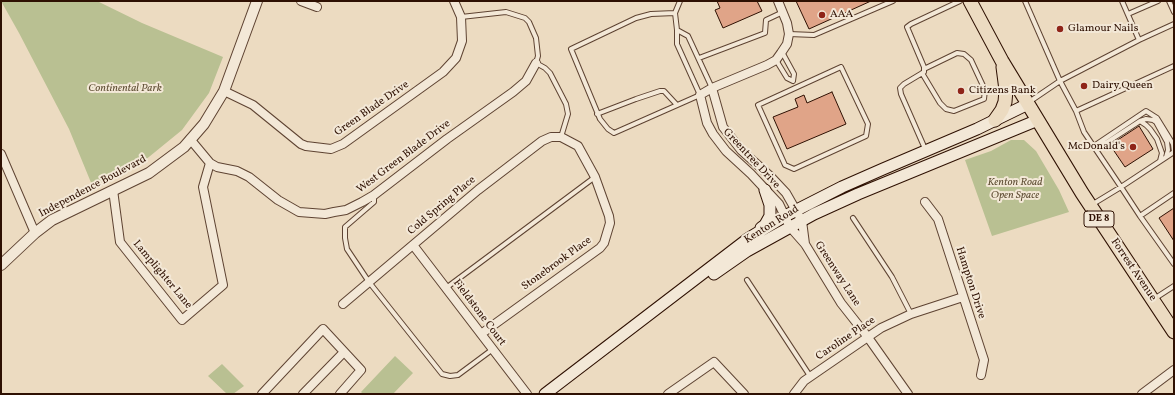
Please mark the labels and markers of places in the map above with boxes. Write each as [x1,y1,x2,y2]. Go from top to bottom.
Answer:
place label: AAA [830,8,853,22]
marker: AAA [817,10,827,20]
place label: Glamour Nails [1068,22,1138,36]
marker: Glamour Nails [1055,24,1065,34]
place label: Dairy Queen [1092,79,1153,93]
marker: Dairy Queen [1079,81,1089,91]
place label: Citizens Bank [969,84,1036,98]
marker: Citizens Bank [956,86,966,96]
place label: McDonald's [1068,140,1125,154]
marker: McDonald's [1128,142,1138,152]

